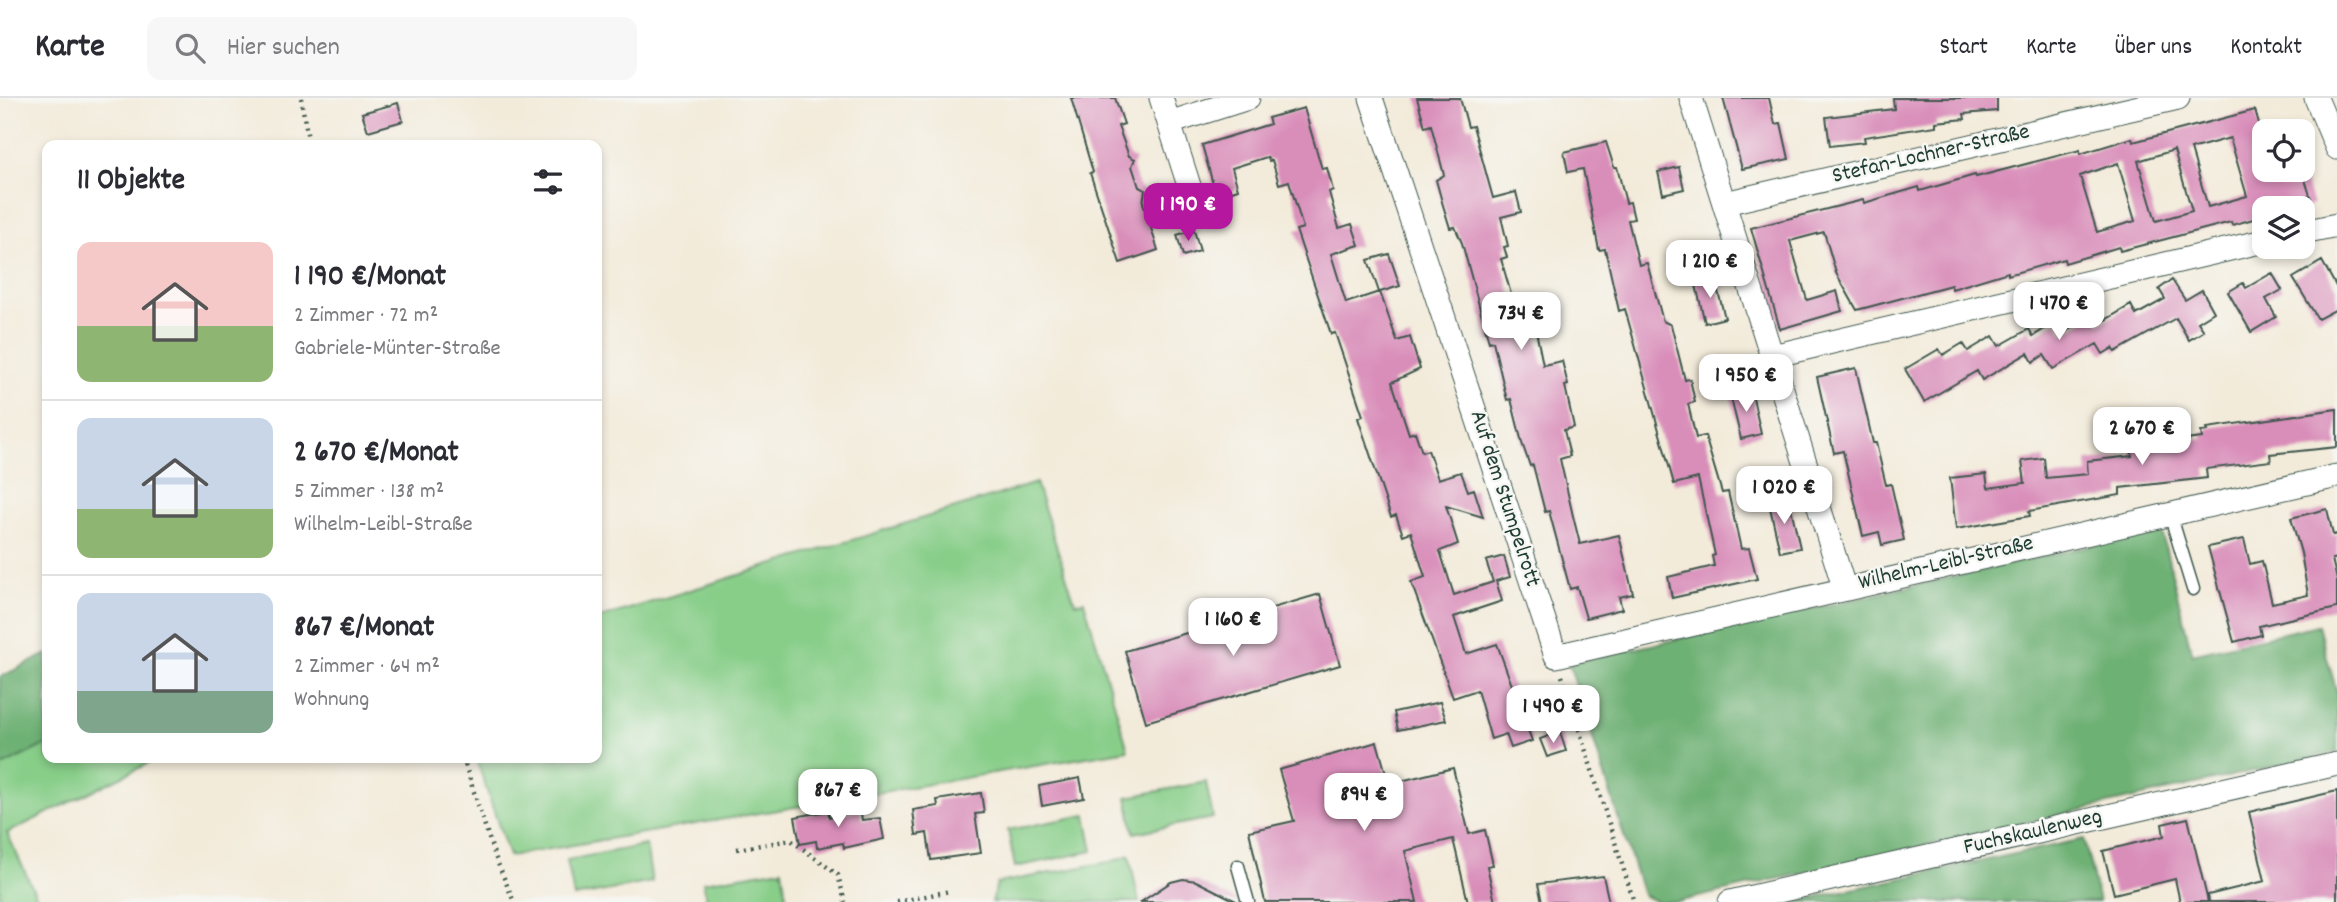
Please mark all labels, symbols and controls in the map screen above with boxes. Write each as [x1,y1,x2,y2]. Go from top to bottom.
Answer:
search box [147,17,637,80]
text: Karte [35,25,105,72]
icon: search [171,29,209,67]
text: Hier suchen [227,30,340,67]
text: Start [1939,31,1988,65]
text: Karte [2026,31,2077,65]
text: Über uns [2115,31,2192,65]
text: Kontakt [2230,31,2302,65]
street label: Stefan-Lochner-Straße [1829,116,2033,194]
map controls [2252,119,2315,259]
button: locate [2252,119,2315,182]
text: 11 Objekte [77,161,185,204]
icon: filters [529,163,567,201]
pin: 1 190 € [1123,184,1253,243]
text: 1 190 € [1160,189,1216,222]
button: layers [2252,196,2315,259]
pin: 1 210 € [1645,240,1775,300]
text: 1 210 € [1682,246,1738,279]
text: 1 190 €/Monat [294,257,446,300]
icon: home [133,270,217,354]
pin: 1 470 € [1994,282,2124,342]
text: 1 470 € [2029,288,2089,321]
pin: 734 € [1472,292,1570,352]
text: 734 € [1498,298,1544,331]
text: 2 Zimmer · 72 m² [294,300,438,333]
text: Gabriele-Münter-Straße [294,333,501,366]
pin: 1 950 € [1681,354,1811,414]
text: 1 950 € [1715,360,1777,393]
street label: Auf dem Stumpelrott [1460,406,1548,592]
pin: 2 670 € [2077,408,2207,467]
text: 2 670 € [2109,413,2175,446]
text: 2 670 €/Monat [294,433,459,476]
icon: home [133,446,217,530]
pin: 1 020 € [1719,466,1849,526]
text: 1 020 € [1752,472,1816,505]
text: 5 Zimmer · 138 m² [294,476,444,509]
text: Wilhelm-Leibl-Straße [294,509,473,542]
street label: Wilhelm-Leibl-Straße [1855,528,2037,600]
pin: 1 160 € [1168,598,1298,658]
text: 1 160 € [1204,604,1262,637]
text: 867 €/Monat [294,608,434,651]
icon: home [133,621,217,705]
text: 2 Zimmer · 64 m² [294,651,440,684]
text: Wohnung [294,684,369,717]
pin: 1 490 € [1488,686,1618,745]
text: 1 490 € [1522,691,1584,724]
pin: 867 € [789,770,887,829]
pin: 894 € [1315,774,1413,833]
text: 867 € [814,775,862,808]
text: 894 € [1340,779,1388,812]
street label: Fuchskaulenweg [1961,801,2105,865]

